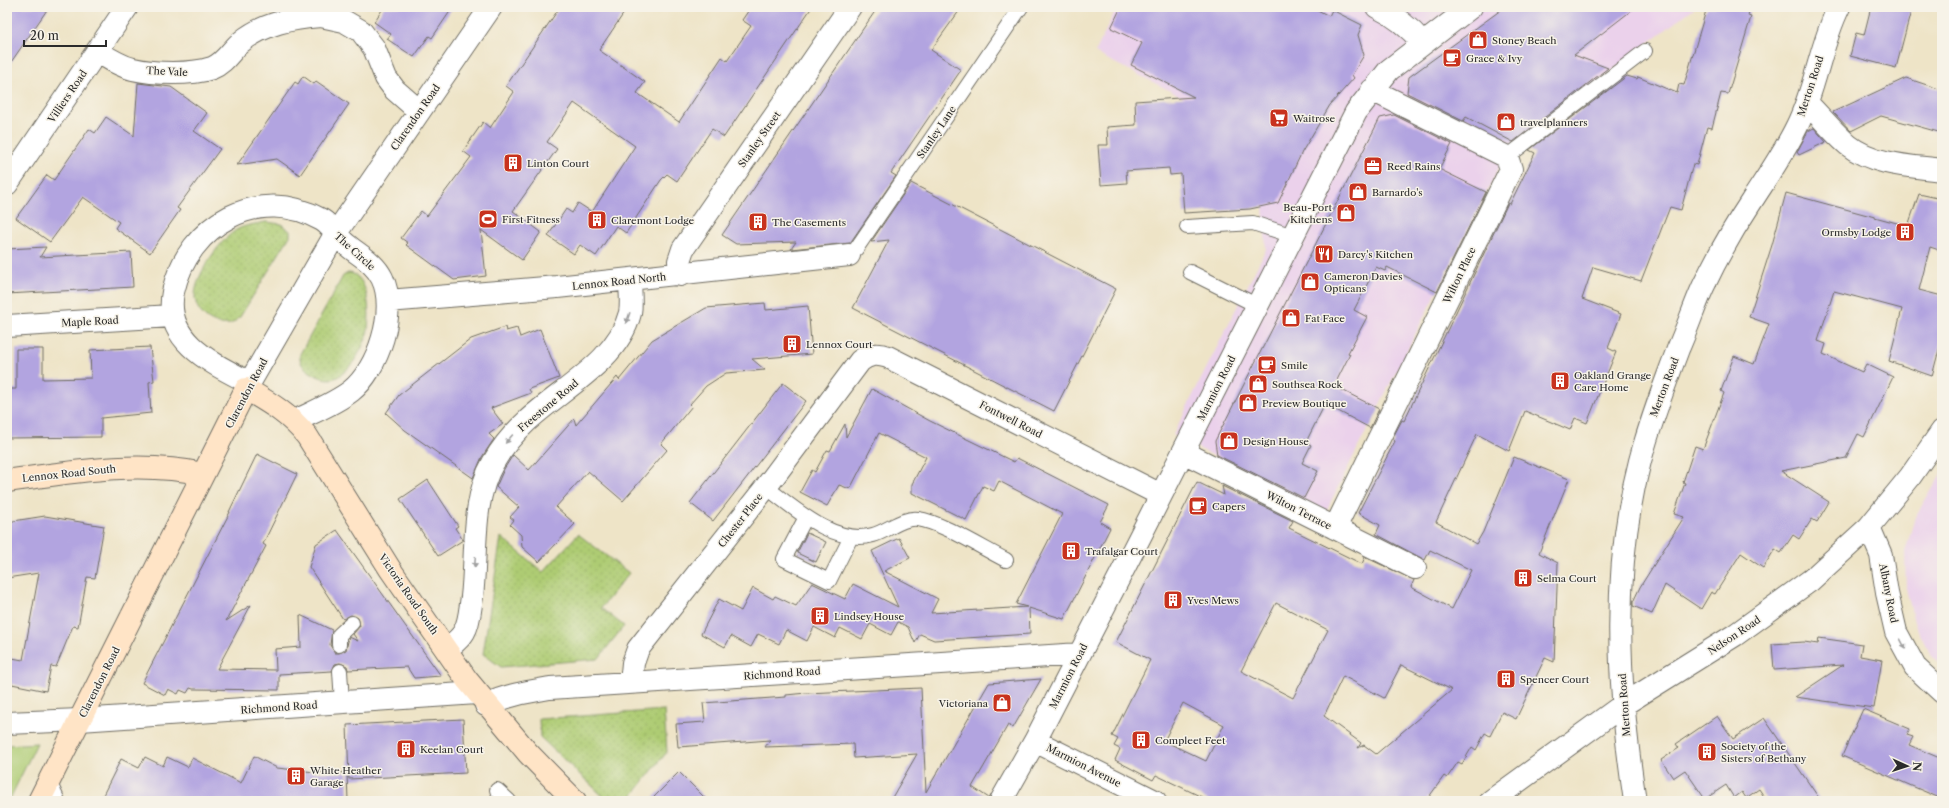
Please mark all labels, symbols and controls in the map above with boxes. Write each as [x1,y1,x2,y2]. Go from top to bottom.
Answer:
scale bar [24,22,106,48]
text: 20 m [30,28,59,43]
shop icon: Stoney Beach [1467,29,1489,51]
place label: Stoney Beach [1492,34,1557,47]
cafe icon: Grace & Ivy [1441,47,1463,69]
place label: Grace & Ivy [1466,52,1523,65]
street label: Merton Road [1795,54,1826,118]
street label: The Vale [146,64,189,79]
street label: Villiers Road [44,67,90,126]
street label: Clarendon Road [388,82,443,153]
street label: Stanley Lane [914,103,959,161]
supermarket icon: Waitrose [1268,107,1290,129]
street label: Stanley Street [735,108,784,170]
shop icon: travelplanners [1495,111,1517,133]
place label: Waitrose [1292,112,1335,125]
place label: travelplanners [1520,116,1588,129]
building icon: Linton Court [502,152,524,174]
office icon: Reed Rains [1362,155,1384,177]
place label: Linton Court [527,157,590,170]
place label: Reed Rains [1387,160,1440,173]
shop icon: Barnardo's [1347,181,1369,203]
place label: Barnardo's [1372,186,1423,199]
place label: Beau-Port Kitchens [1283,201,1332,226]
shop icon: Beau-Port Kitchens [1335,202,1357,224]
sports icon: First Fitness [477,208,499,230]
building icon: Claremont Lodge [586,209,608,231]
building icon: The Casements [747,211,769,233]
place label: First Fitness [502,213,560,226]
place label: Claremont Lodge [611,214,695,227]
place label: The Casements [772,216,846,229]
building icon: Ormsby Lodge [1894,221,1916,243]
place label: Ormsby Lodge [1821,226,1891,239]
street label: The Circle [331,230,378,273]
restaurant icon: Darcy's Kitchen [1313,243,1335,265]
street label: Wilton Place [1440,244,1479,306]
place label: Darcy's Kitchen [1338,248,1414,261]
street label: Lennox Road North [571,270,667,293]
place label: Cameron Davies Opticans [1324,270,1403,295]
shop icon: Cameron Davies Opticans [1299,271,1321,293]
shop icon: Fat Face [1280,307,1302,329]
place label: Fat Face [1305,312,1345,325]
one-way arrow [625,313,631,325]
street label: Maple Road [61,314,119,329]
building icon: Lennox Court [781,333,803,355]
place label: Lennox Court [806,338,873,351]
street label: Marmion Road [1194,353,1239,423]
cafe icon: Smile [1256,354,1278,376]
street label: Merton Road [1647,355,1682,419]
street label: Clarendon Road [222,356,270,431]
place label: Smile [1281,359,1308,372]
place label: Oakland Grange Care Home [1574,369,1652,394]
building icon: Oakland Grange Care Home [1549,370,1571,392]
shop icon: Southsea Rock [1247,373,1269,395]
street label: Freestone Road [515,376,581,434]
place label: Southsea Rock [1272,378,1343,391]
shop icon: Preview Boutique [1237,392,1259,414]
place label: Preview Boutique [1262,397,1347,410]
street label: Fontwell Road [977,398,1044,441]
shop icon: Design House [1218,430,1240,452]
one-way arrow [504,434,513,445]
place label: Design House [1243,435,1309,448]
street label: Lennox Road South [21,462,117,485]
street label: Wilton Terrace [1263,488,1334,533]
street label: Chester Place [715,490,766,550]
cafe icon: Capers [1187,495,1209,517]
place label: Capers [1212,500,1245,513]
building icon: Trafalgar Court [1060,540,1082,562]
place label: Trafalgar Court [1085,545,1159,558]
street label: Victoria Road South [375,551,442,638]
one-way arrow [472,556,478,569]
street label: Albany Road [1876,561,1901,624]
building icon: Selma Court [1512,567,1534,589]
place label: Selma Court [1537,572,1597,585]
building icon: Yves Mews [1162,589,1184,611]
place label: Yves Mews [1186,594,1239,607]
building icon: Lindsey House [809,605,831,627]
place label: Lindsey House [834,610,905,623]
street label: Nelson Road [1705,613,1763,658]
one-way arrow [1900,639,1907,650]
street label: Marmion Road [1046,641,1091,711]
street label: Clarendon Road [76,645,123,720]
street label: Richmond Road [743,664,821,683]
building icon: Spencer Court [1495,668,1517,690]
place label: Spencer Court [1520,673,1590,686]
street label: Merton Road [1616,673,1633,737]
shop icon: Victoriana [991,692,1013,714]
place label: Victoriana [938,697,989,710]
street label: Richmond Road [240,698,318,717]
building icon: Compleet Feet [1130,729,1152,751]
place label: Compleet Feet [1155,734,1226,747]
building icon: Keelan Court [395,738,417,760]
place label: Society of the Sisters of Bethany [1721,740,1807,765]
street label: Marmion Avenue [1044,741,1124,790]
building icon: Society of the Sisters of Bethany [1696,741,1718,763]
place label: Keelan Court [420,743,484,756]
north arrow [1887,746,1927,786]
text: N [1910,761,1924,772]
place label: White Heather Garage [309,764,382,789]
building icon: White Heather Garage [285,765,307,787]

